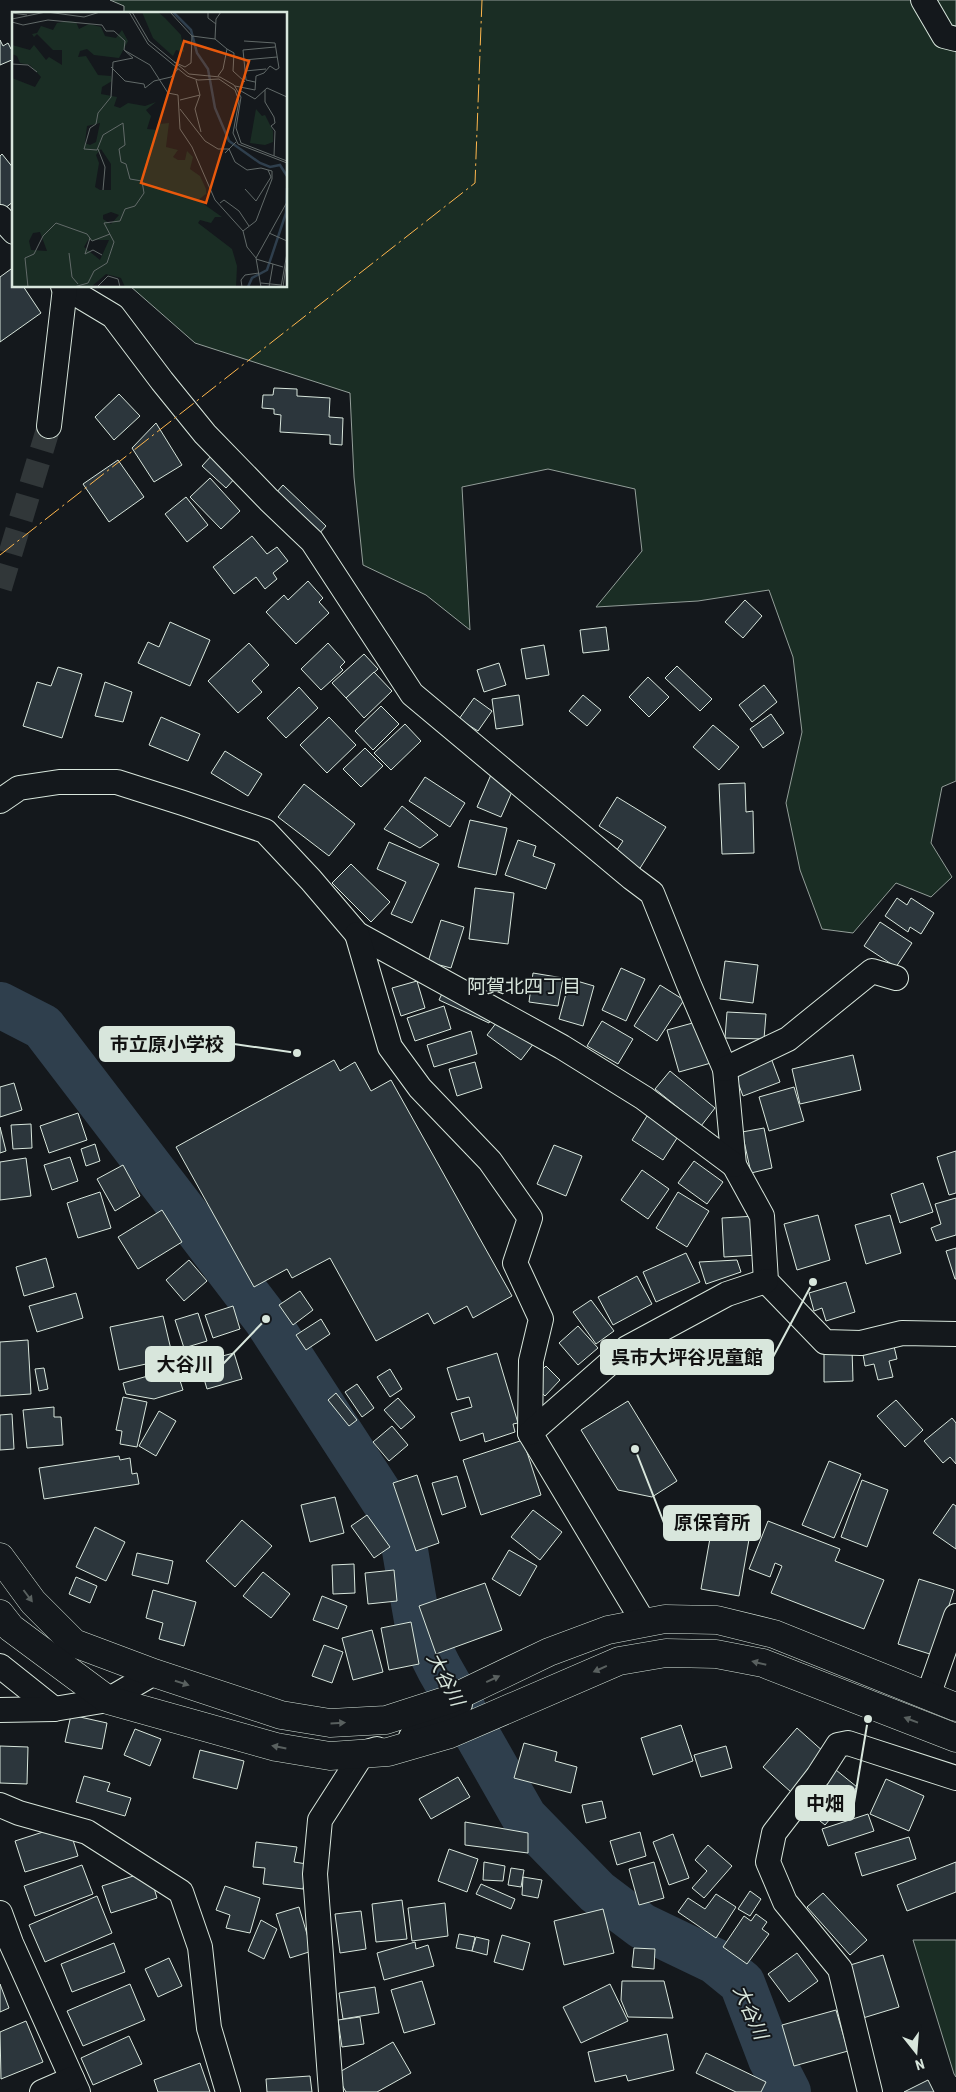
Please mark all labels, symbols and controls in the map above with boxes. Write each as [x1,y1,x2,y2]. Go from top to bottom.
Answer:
inset map [12,12,288,288]
district label: 阿賀北四丁目 [467,975,581,998]
callout: 市立原小学校 [100,1027,234,1061]
text: 市立原小学校 [110,1033,224,1056]
callout: 呉市大坪谷児童館 [601,1340,773,1374]
text: 呉市大坪谷児童館 [611,1346,763,1369]
callout: 大谷川 [146,1347,223,1381]
text: 大谷川 [156,1353,214,1376]
callout: 原保育所 [664,1506,760,1540]
text: 原保育所 [674,1511,750,1534]
one-way arrow [23,1589,34,1602]
water label: 大谷川 [422,1649,470,1712]
one-way arrow [751,1659,766,1667]
one-way arrow [592,1665,607,1673]
one-way arrow [486,1675,500,1683]
one-way arrow [174,1679,189,1687]
one-way arrow [903,1716,918,1724]
one-way arrow [330,1718,346,1726]
one-way arrow [271,1743,286,1751]
callout: 中畑 [796,1786,854,1820]
text: 中畑 [806,1792,844,1815]
water label: 大谷川 [728,1981,773,2045]
north arrow [891,2027,941,2077]
text: N [913,2056,926,2073]

